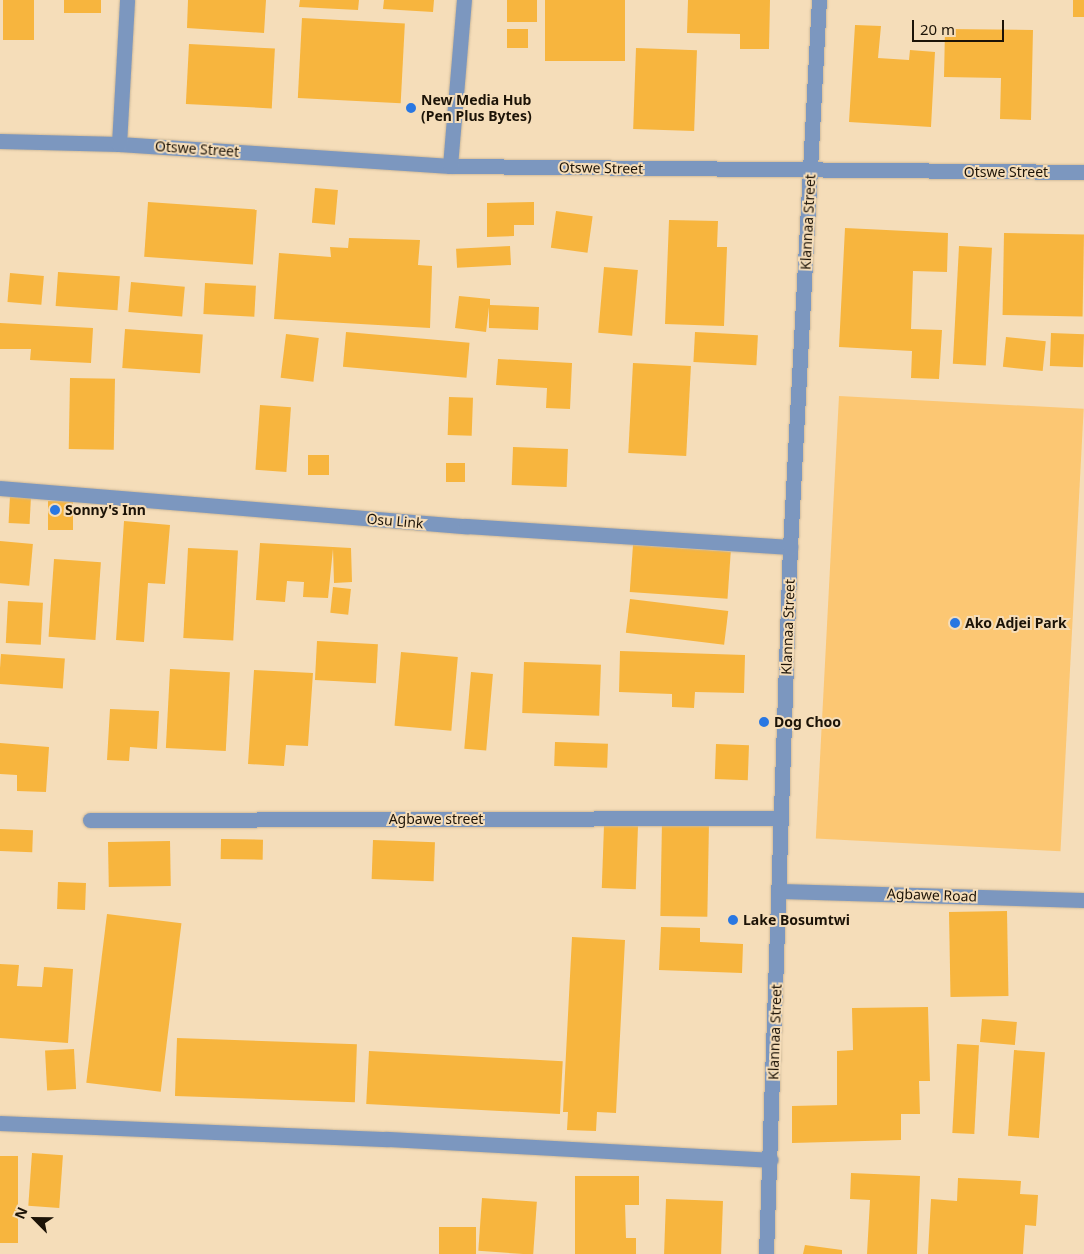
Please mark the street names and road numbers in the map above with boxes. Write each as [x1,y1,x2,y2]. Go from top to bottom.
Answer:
street label: Otswe Street [154,138,240,160]
street label: Otswe Street [559,159,643,177]
street label: Otswe Street [964,164,1048,180]
street label: Klannaa Street [797,174,819,270]
street label: Osu Link [366,510,424,532]
street label: Klannaa Street [778,579,798,675]
street label: Agbawe street [389,811,483,827]
street label: Agbawe Road [887,885,977,905]
street label: Klannaa Street [765,984,785,1080]

